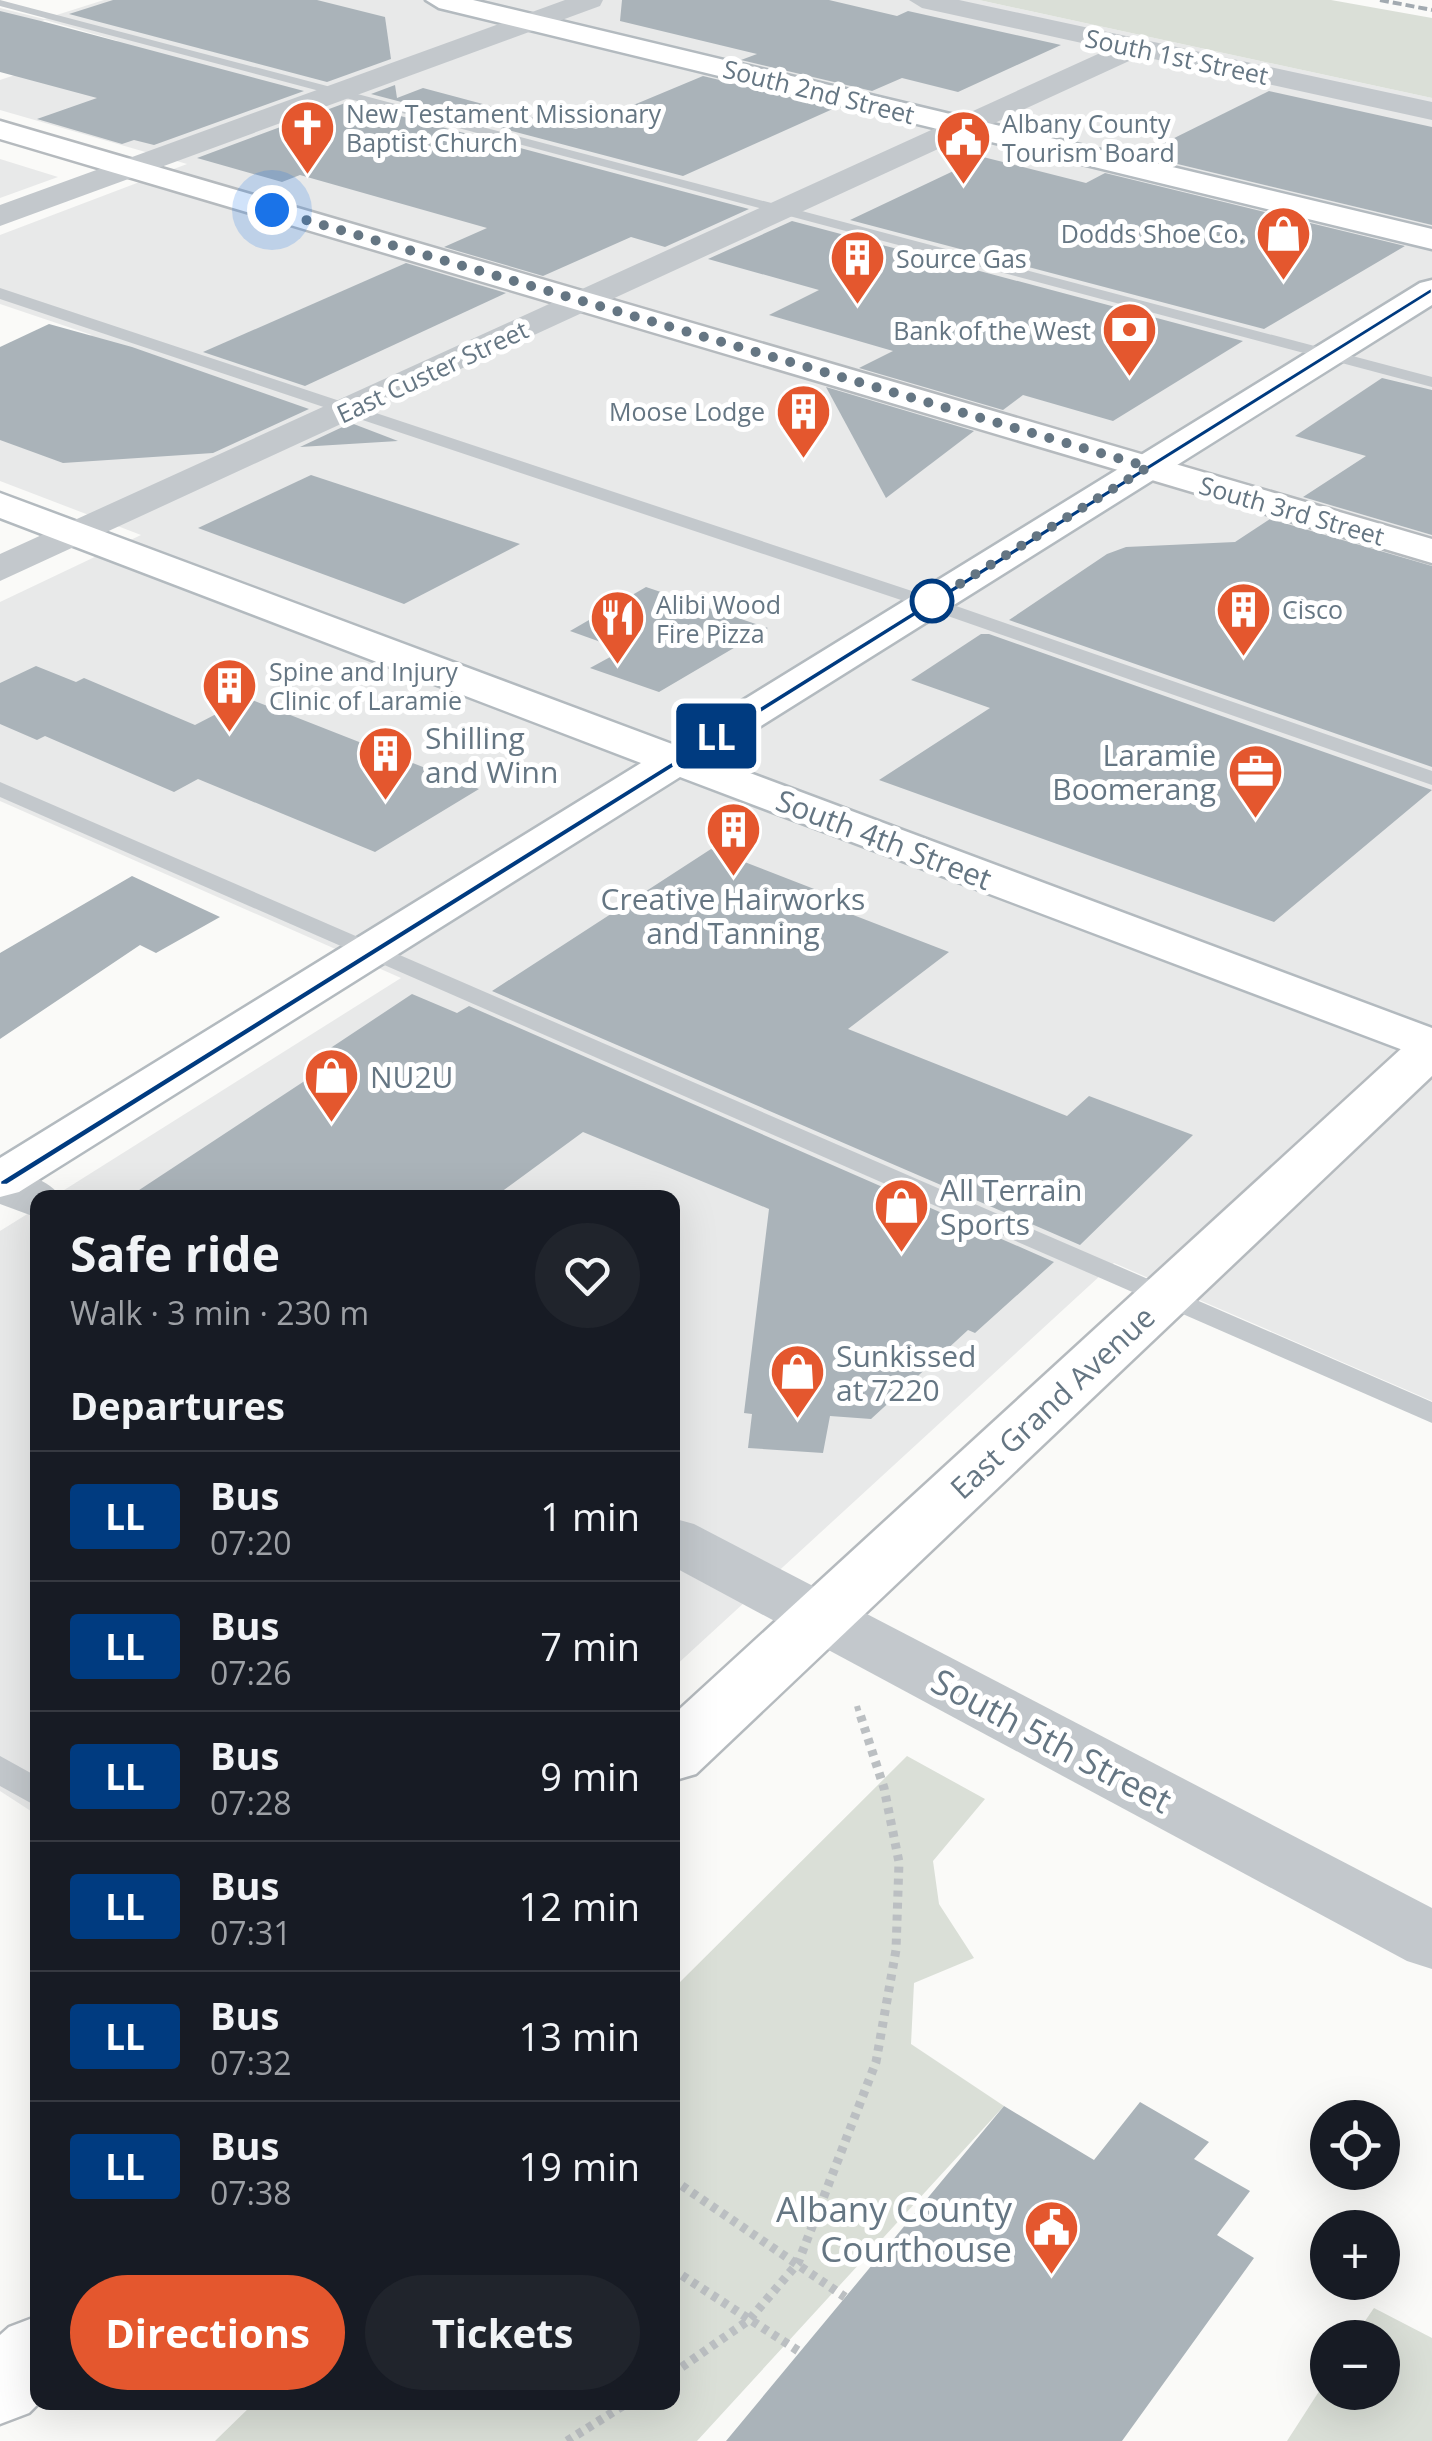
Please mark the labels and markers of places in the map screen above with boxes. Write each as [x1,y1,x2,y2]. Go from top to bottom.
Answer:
place label: New Testament Missionary Baptist Church [346,96,662,159]
church icon: New Testament Missionary Baptist Church [277,97,337,176]
place label: Albany County Tourism Board [1002,106,1175,169]
public building icon: Albany County Tourism Board [933,107,993,186]
shop icon: Dodds Shoe Co. [1254,203,1314,282]
place label: Dodds Shoe Co. [1061,216,1245,250]
building icon: Source Gas [827,228,887,307]
place label: Source Gas [896,241,1027,275]
bank icon: Bank of the West [1100,300,1160,379]
place label: Bank of the West [893,313,1091,347]
building icon: Moose Lodge [774,381,834,460]
place label: Moose Lodge [609,394,765,428]
building icon: Cisco [1213,579,1273,658]
unlabelled marker [911,580,953,622]
place label: Alibi Wood Fire Pizza [656,587,781,650]
restaurant icon: Alibi Wood Fire Pizza [587,588,647,667]
place label: Cisco [1282,592,1343,626]
place label: Spine and Injury Clinic of Laramie [269,654,462,717]
building icon: Spine and Injury Clinic of Laramie [200,655,260,734]
place label: Shilling and Winn [425,717,558,792]
building icon: Shilling and Winn [356,724,416,803]
place label: Laramie Boomerang [1052,734,1216,809]
office icon: Laramie Boomerang [1225,741,1285,820]
building icon: Creative Hairworks and Tanning [703,800,763,879]
place label: Creative Hairworks and Tanning [601,878,865,953]
shop icon: NU2U [301,1046,361,1125]
place label: NU2U [370,1056,453,1097]
place label: All Terrain Sports [940,1169,1082,1244]
shop icon: All Terrain Sports [871,1176,931,1255]
place label: Sunkissed at 7220 [836,1335,976,1410]
shop icon: Sunkissed at 7220 [767,1342,827,1421]
place label: Albany County Courthouse [776,2185,1012,2272]
public building icon: Albany County Courthouse [1021,2198,1081,2277]

